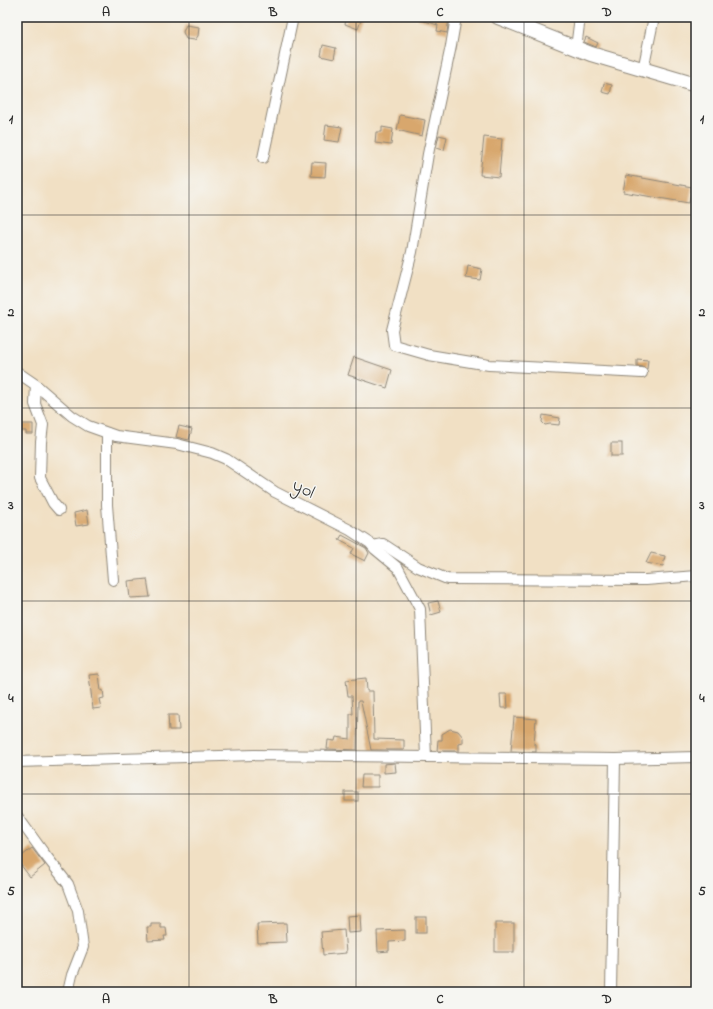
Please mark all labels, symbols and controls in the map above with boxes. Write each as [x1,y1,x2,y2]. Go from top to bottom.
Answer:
text: A [102,3,110,22]
text: B [268,3,278,22]
text: C [436,3,444,22]
text: D [601,3,612,22]
text: 1 [9,110,14,129]
text: 1 [700,110,705,129]
text: 2 [7,303,15,322]
text: 2 [698,303,706,322]
street label: yol [287,473,319,506]
text: 3 [7,496,14,515]
text: 3 [698,496,705,515]
text: 4 [7,689,14,708]
text: 4 [698,689,705,708]
text: 5 [7,882,15,901]
text: 5 [698,882,706,901]
text: A [102,990,110,1009]
text: B [268,990,278,1009]
text: C [436,990,444,1009]
text: D [601,990,612,1009]

